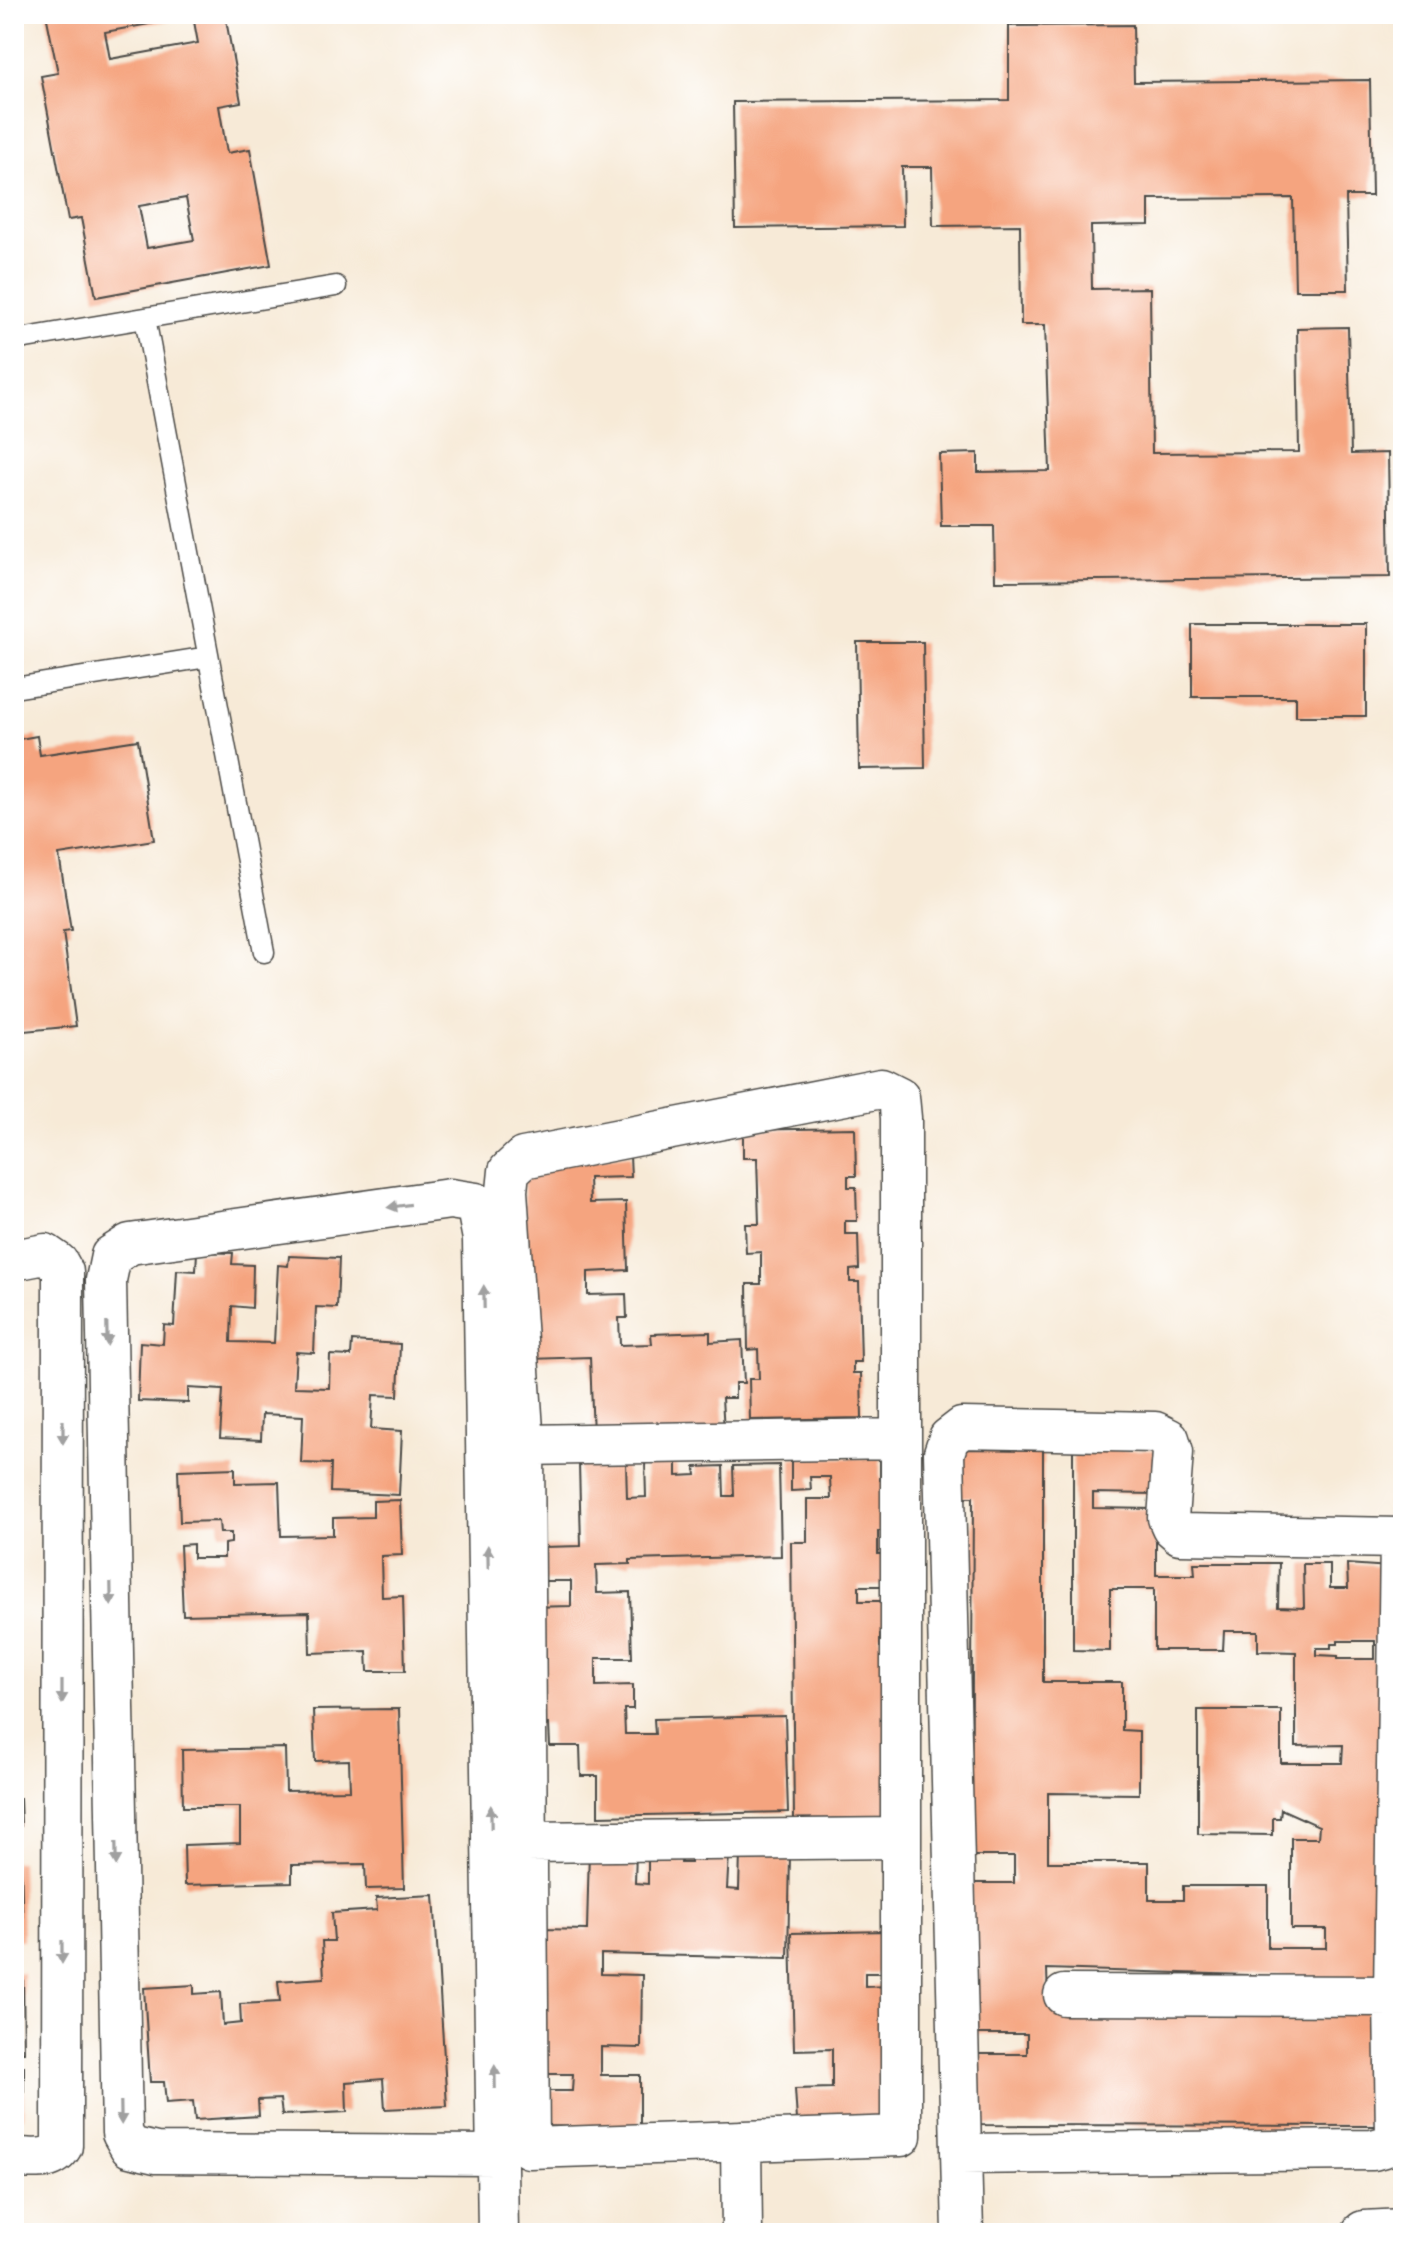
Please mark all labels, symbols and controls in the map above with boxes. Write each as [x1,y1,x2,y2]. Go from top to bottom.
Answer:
one-way arrow [386,1200,411,1213]
one-way arrow [478,1284,490,1309]
one-way arrow [100,1322,113,1347]
one-way arrow [57,1420,69,1445]
one-way arrow [482,1544,494,1569]
one-way arrow [105,1582,118,1607]
one-way arrow [56,1680,68,1705]
one-way arrow [485,1804,498,1829]
one-way arrow [110,1842,123,1867]
one-way arrow [56,1940,68,1965]
one-way arrow [489,2064,501,2089]
one-way arrow [115,2101,127,2126]

